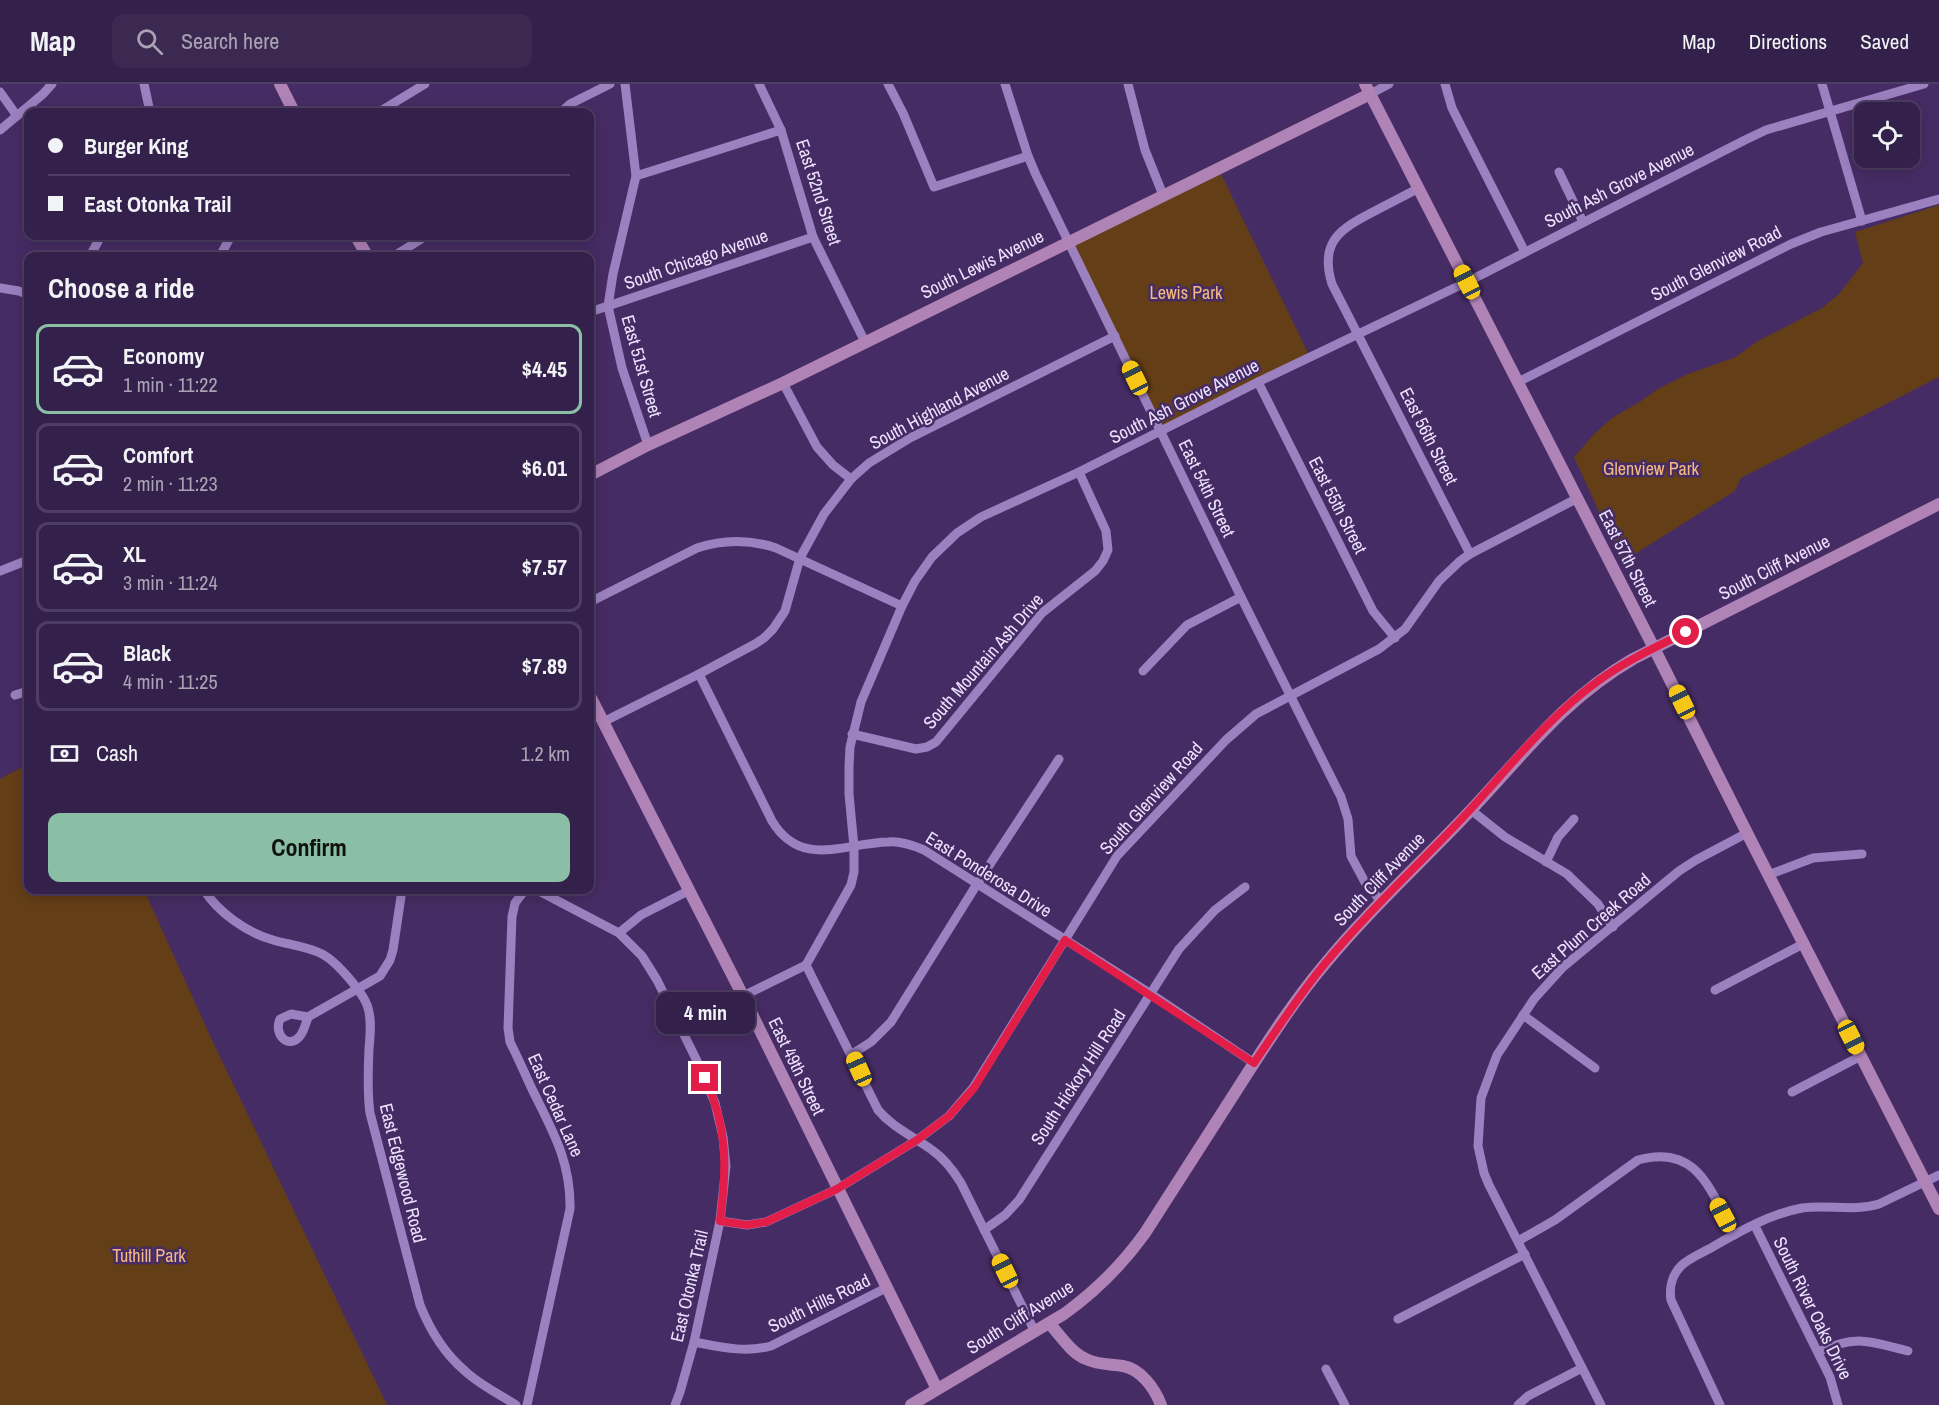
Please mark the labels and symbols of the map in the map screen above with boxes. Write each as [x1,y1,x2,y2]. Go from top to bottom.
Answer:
street label: East 52nd Street [790,136,848,248]
street label: South Ash Grove Avenue [1540,136,1698,234]
street label: South Glenview Road [1646,219,1786,307]
street label: South Chicago Avenue [621,223,771,295]
street label: South Lewis Avenue [916,223,1048,305]
car [1451,262,1483,302]
park label: Lewis Park [1149,280,1223,305]
street label: East 51st Street [616,312,668,420]
street label: South Ash Grove Avenue [1105,352,1263,450]
car [1119,358,1151,398]
street label: South Highland Avenue [865,361,1013,455]
street label: East 56th Street [1394,383,1464,489]
street label: East 54th Street [1173,435,1241,541]
street label: East 55th Street [1303,452,1373,558]
park label: Glenview Park [1603,456,1700,481]
street label: East 57th Street [1593,505,1663,611]
street label: South Cliff Avenue [1714,528,1834,606]
street label: South Mountain Ash Drive [917,588,1049,734]
route start [1672,618,1699,645]
car [1666,682,1698,722]
street label: South Glenview Road [1094,736,1208,860]
street label: East Ponderosa Drive [921,825,1057,923]
street label: South Cliff Avenue [1328,827,1430,931]
street label: East Plum Creek Road [1526,867,1656,985]
callout: 4 min [656,991,754,1033]
street label: South Hickory Hill Road [1025,1004,1131,1150]
street label: East 49th Street [763,1013,831,1119]
car [1835,1017,1867,1057]
street label: East Cedar Lane [522,1049,590,1161]
car [843,1049,875,1089]
route end [691,1064,718,1091]
street label: East Edgewood Road [374,1101,432,1245]
car [1707,1195,1739,1235]
street label: East Otonka Trail [664,1228,714,1344]
street label: South River Oaks Drive [1768,1232,1858,1384]
park label: Tuthill Park [112,1243,186,1268]
car [989,1251,1021,1291]
street label: South Hills Road [764,1267,874,1339]
street label: South Cliff Avenue [962,1274,1078,1360]

